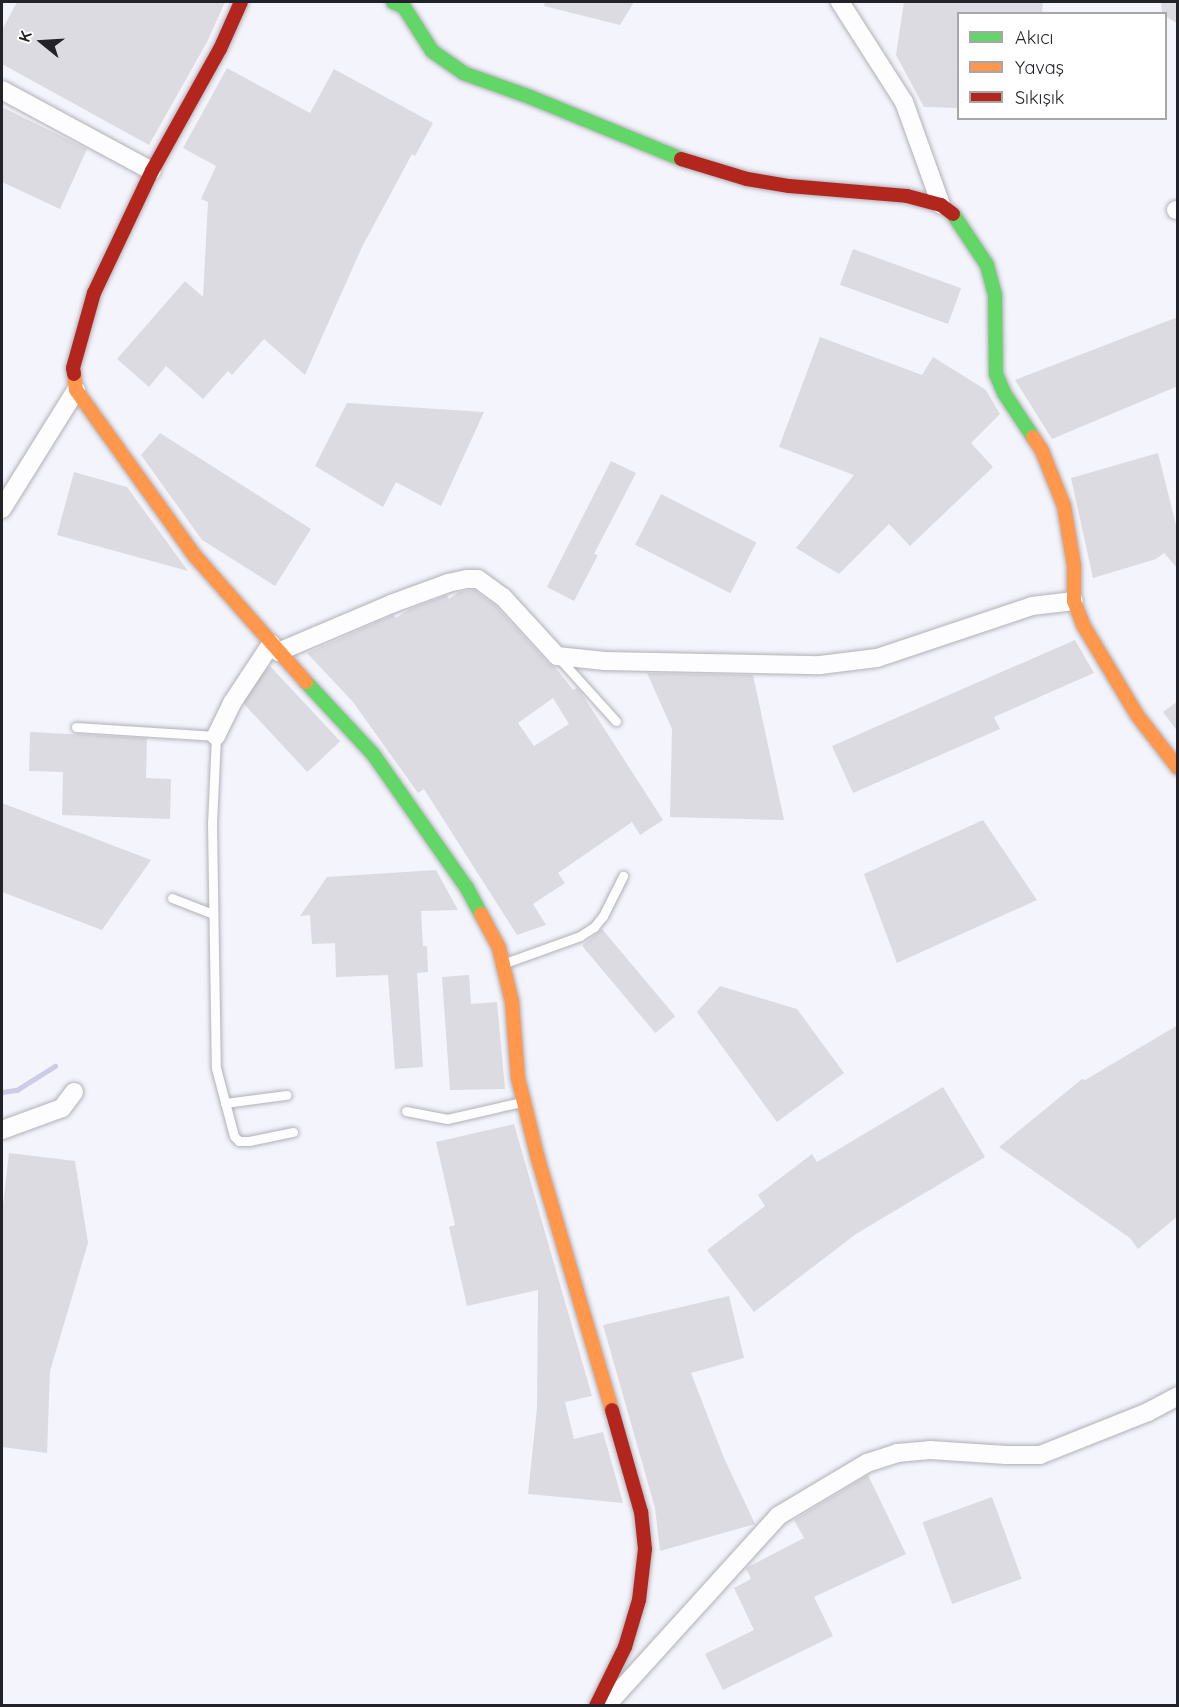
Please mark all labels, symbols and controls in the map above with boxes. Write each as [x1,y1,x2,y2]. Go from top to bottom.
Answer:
north arrow [12,12,72,72]
legend [957,12,1167,120]
text: Akıcı [1015,26,1053,49]
text: K [14,28,36,45]
text: Yavaş [1015,56,1064,79]
text: Sıkışık [1015,86,1064,109]

